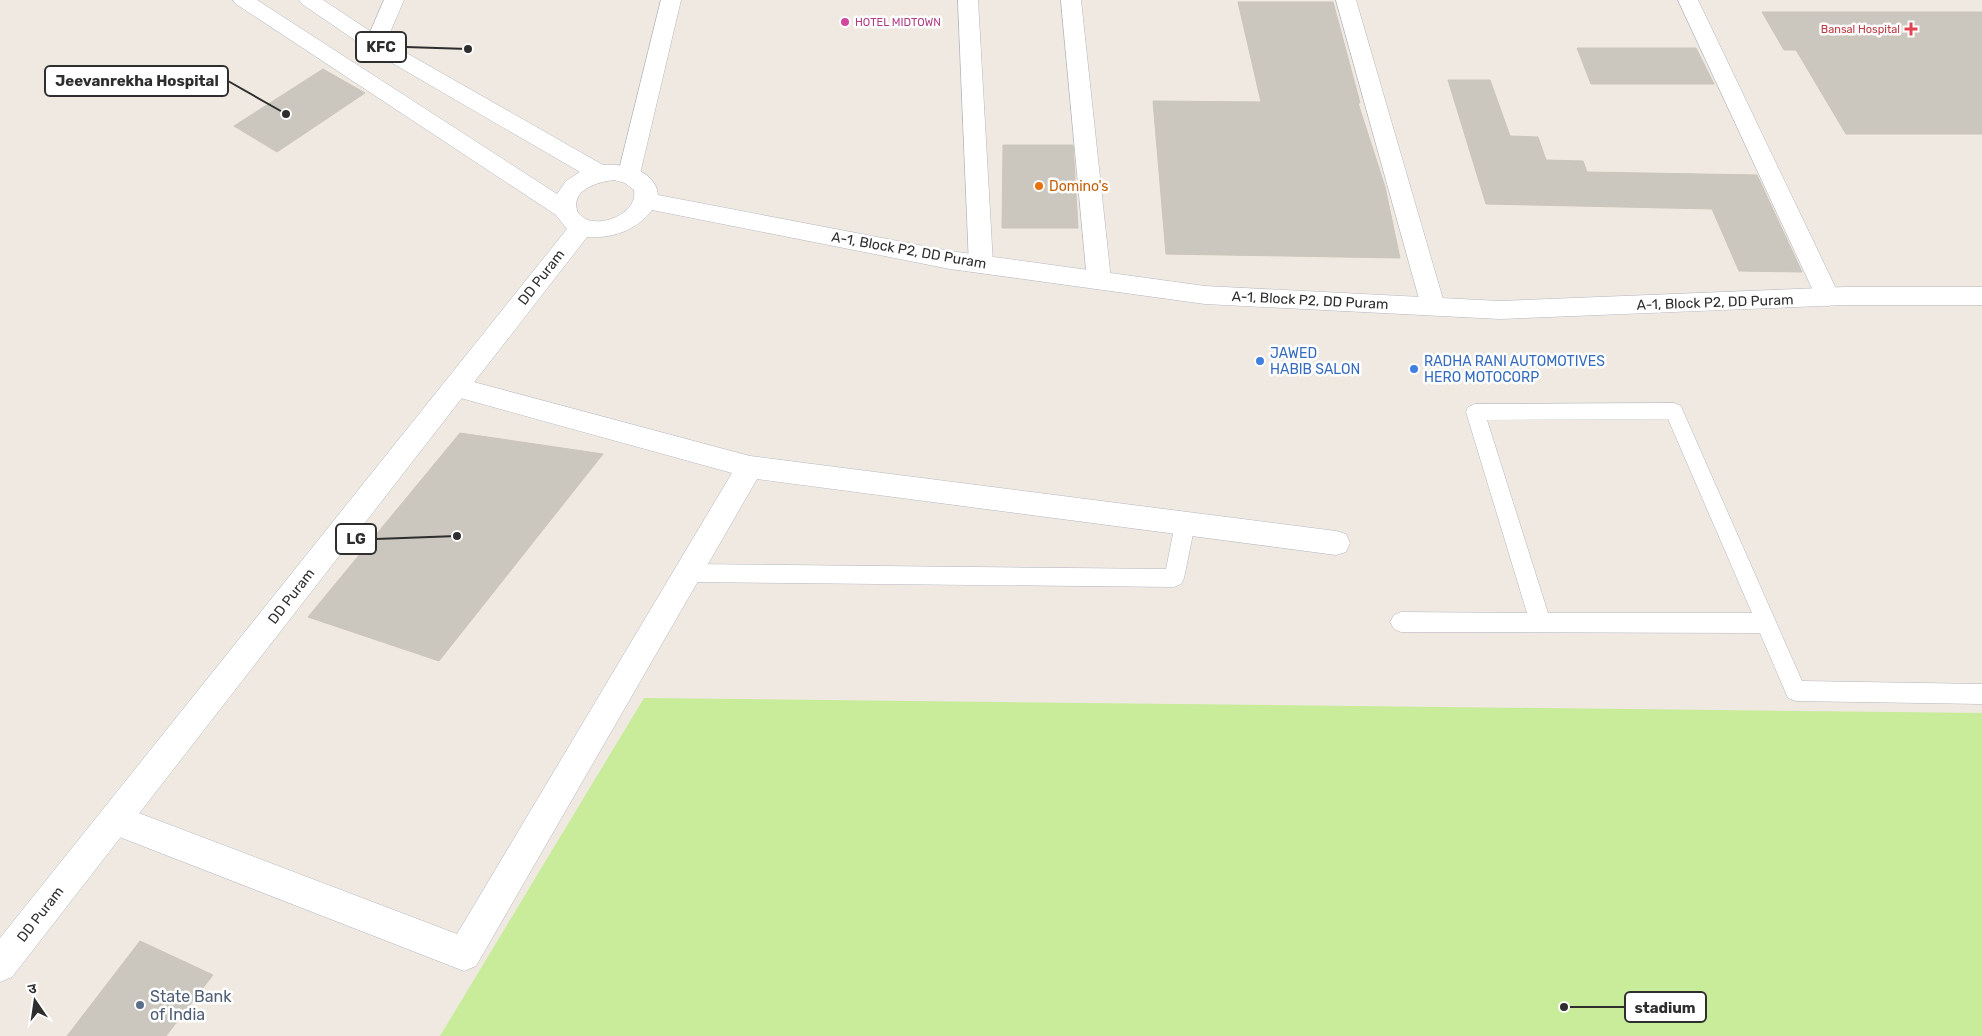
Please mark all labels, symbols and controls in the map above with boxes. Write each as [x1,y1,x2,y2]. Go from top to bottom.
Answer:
marker: HOTEL MIDTOWN [839,16,851,28]
place label: HOTEL MIDTOWN [855,16,941,29]
marker: Bansal Hospital [1904,22,1918,36]
place label: Bansal Hospital [1821,23,1900,36]
callout: KFC [356,32,406,62]
text: KFC [366,38,396,56]
callout: Jeevanrekha Hospital [45,66,228,96]
text: Jeevanrekha Hospital [55,72,219,90]
place label: Domino's [1049,178,1109,195]
marker: Domino's [1033,180,1045,192]
street label: A-1, Block P2, DD Puram [830,228,988,272]
street label: DD Puram [515,246,568,308]
street label: A-1, Block P2, DD Puram [1231,288,1389,313]
street label: A-1, Block P2, DD Puram [1636,291,1794,314]
place label: JAWED HABIB SALON [1270,345,1360,378]
place label: RADHA RANI AUTOMOTIVES HERO MOTOCORP [1424,353,1605,386]
marker: JAWED HABIB SALON [1254,355,1266,367]
marker: RADHA RANI AUTOMOTIVES HERO MOTOCORP [1408,363,1420,375]
callout: LG [336,524,376,554]
text: LG [346,530,366,548]
street label: DD Puram [265,565,318,627]
street label: DD Puram [14,883,67,945]
north arrow [10,976,60,1026]
text: उ [26,979,39,998]
place label: State Bank of India [150,987,232,1024]
callout: stadium [1625,992,1706,1022]
marker: State Bank of India [134,999,146,1011]
text: stadium [1634,999,1696,1017]

